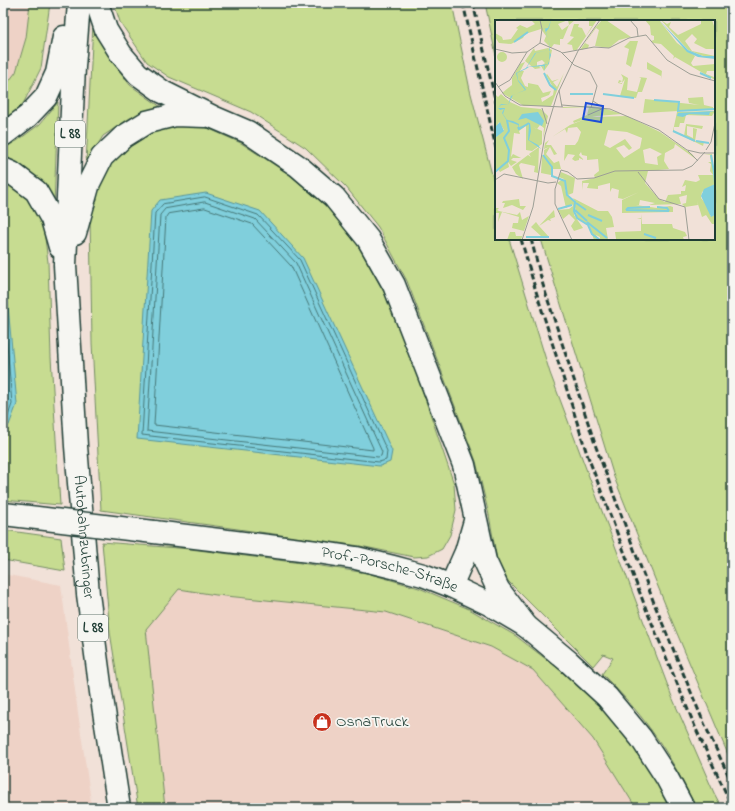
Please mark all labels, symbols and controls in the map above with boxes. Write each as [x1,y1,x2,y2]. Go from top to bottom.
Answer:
inset map [495,20,715,240]
road number: L 88 [55,121,85,147]
street label: Autobahnzubringer [66,474,101,600]
street label: Prof.-Porsche-Straße [319,541,463,600]
road number: L 88 [78,615,108,641]
place label: OsnaTruck [336,710,410,734]
shop icon: OsnaTruck [311,711,333,733]

